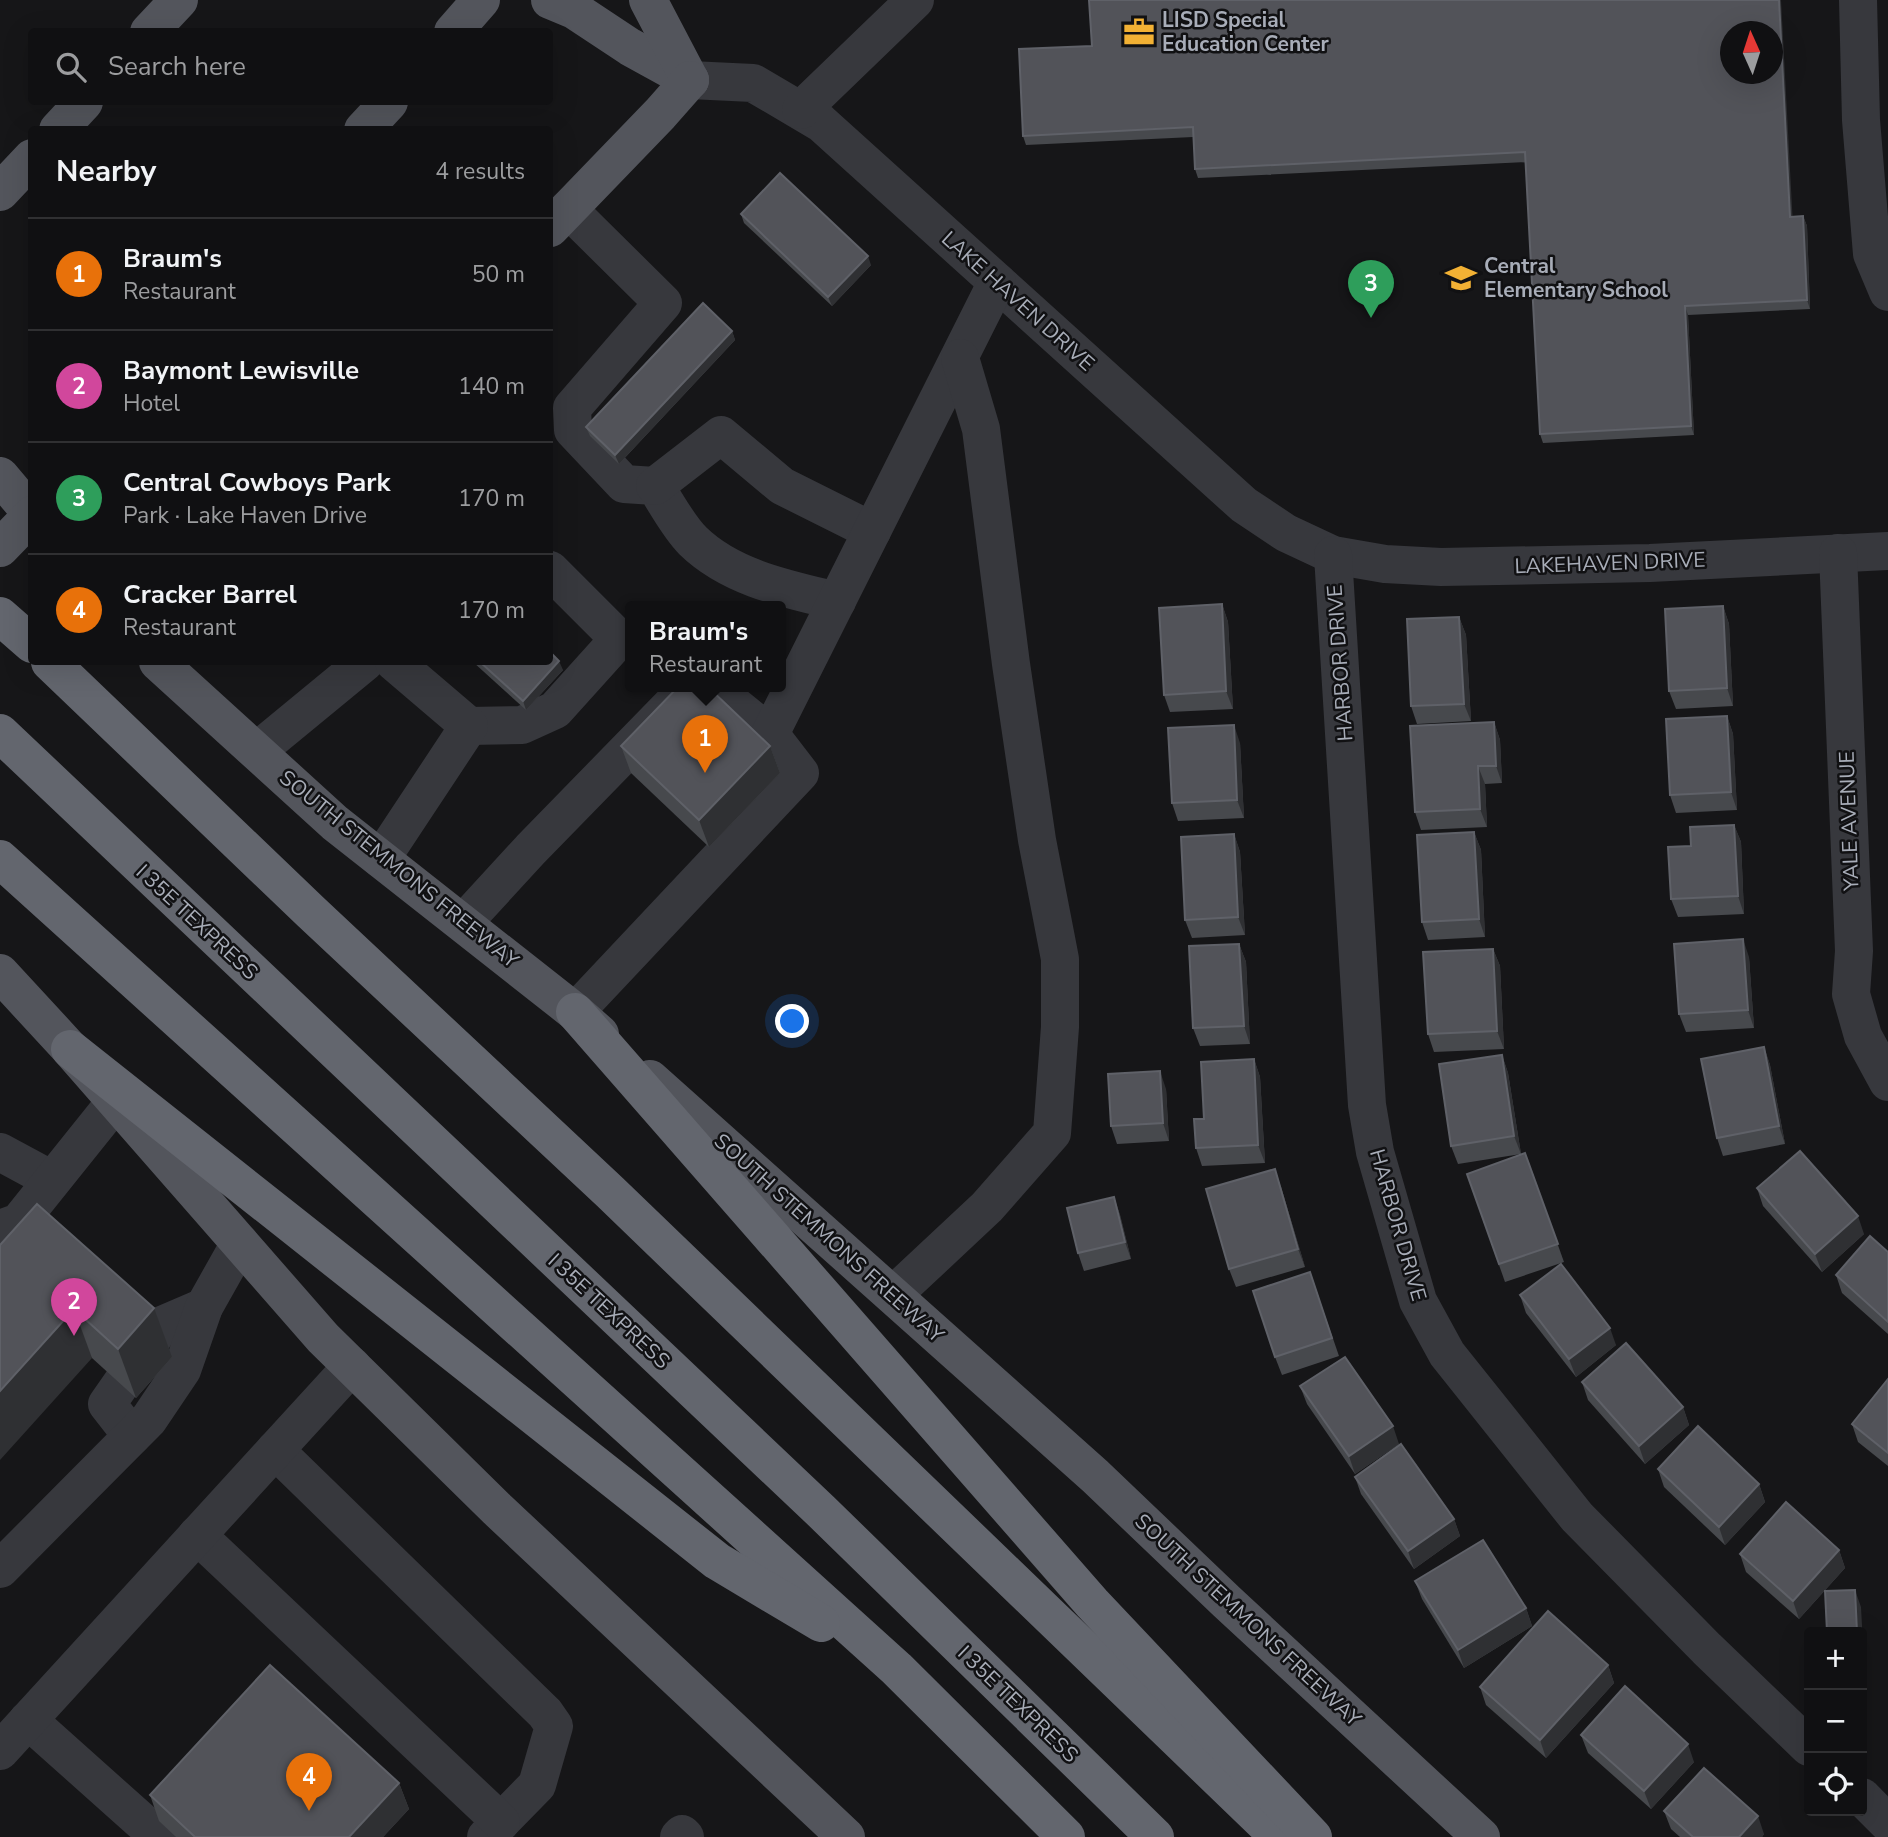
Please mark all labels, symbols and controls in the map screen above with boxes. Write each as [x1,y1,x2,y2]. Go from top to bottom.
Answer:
place label: LISD Special Education Center [1162,6,1330,58]
office icon: LISD Special Education Center [1122,15,1156,49]
north arrow [1720,21,1783,84]
search box [28,28,553,105]
icon: search [52,48,90,86]
text: Search here [108,49,246,84]
text: Nearby [56,151,156,192]
text: 4 results [435,156,525,187]
street label: LAKE HAVEN DRIVE [936,225,1100,377]
text: Braum's [123,241,222,276]
place label: Central Elementary School [1484,252,1668,304]
text: 1 [72,259,86,290]
text: 50 m [472,259,525,290]
pin: 3 [1348,260,1394,318]
school or university icon: Central Elementary School [1444,261,1478,295]
text: Restaurant [123,276,236,307]
text: Baymont Lewisville [123,353,359,388]
text: 2 [72,371,86,402]
text: 140 m [458,371,525,402]
text: Hotel [123,388,180,419]
text: Central Cowboys Park [123,465,390,500]
text: 3 [72,483,86,514]
text: 170 m [458,483,525,514]
text: Park · Lake Haven Drive [123,500,367,531]
street label: LAKEHAVEN DRIVE [1514,546,1706,580]
text: Cracker Barrel [123,577,297,612]
street label: HARBOR DRIVE [1321,584,1359,742]
text: 4 [72,595,86,626]
text: 170 m [458,595,525,626]
popup [625,601,786,692]
text: Restaurant [123,612,236,643]
text: Braum's [649,614,748,649]
text: Restaurant [649,649,762,680]
pin: 1 [682,715,728,773]
street label: YALE AVENUE [1833,751,1865,892]
street label: SOUTH STEMMONS FREEWAY [274,764,525,975]
street label: I 35E TEXPRESS [130,858,264,986]
your location [775,1004,809,1038]
street label: SOUTH STEMMONS FREEWAY [708,1127,950,1349]
street label: HARBOR DRIVE [1363,1146,1433,1304]
street label: I 35E TEXPRESS [542,1247,676,1375]
pin: 2 [51,1278,97,1336]
street label: SOUTH STEMMONS FREEWAY [1129,1507,1368,1733]
map controls [1804,1627,1867,1816]
button: + [1804,1627,1867,1690]
street label: I 35E TEXPRESS [952,1639,1084,1769]
button: − [1804,1690,1867,1753]
pin: 4 [286,1753,332,1811]
button: locate [1804,1753,1867,1816]

